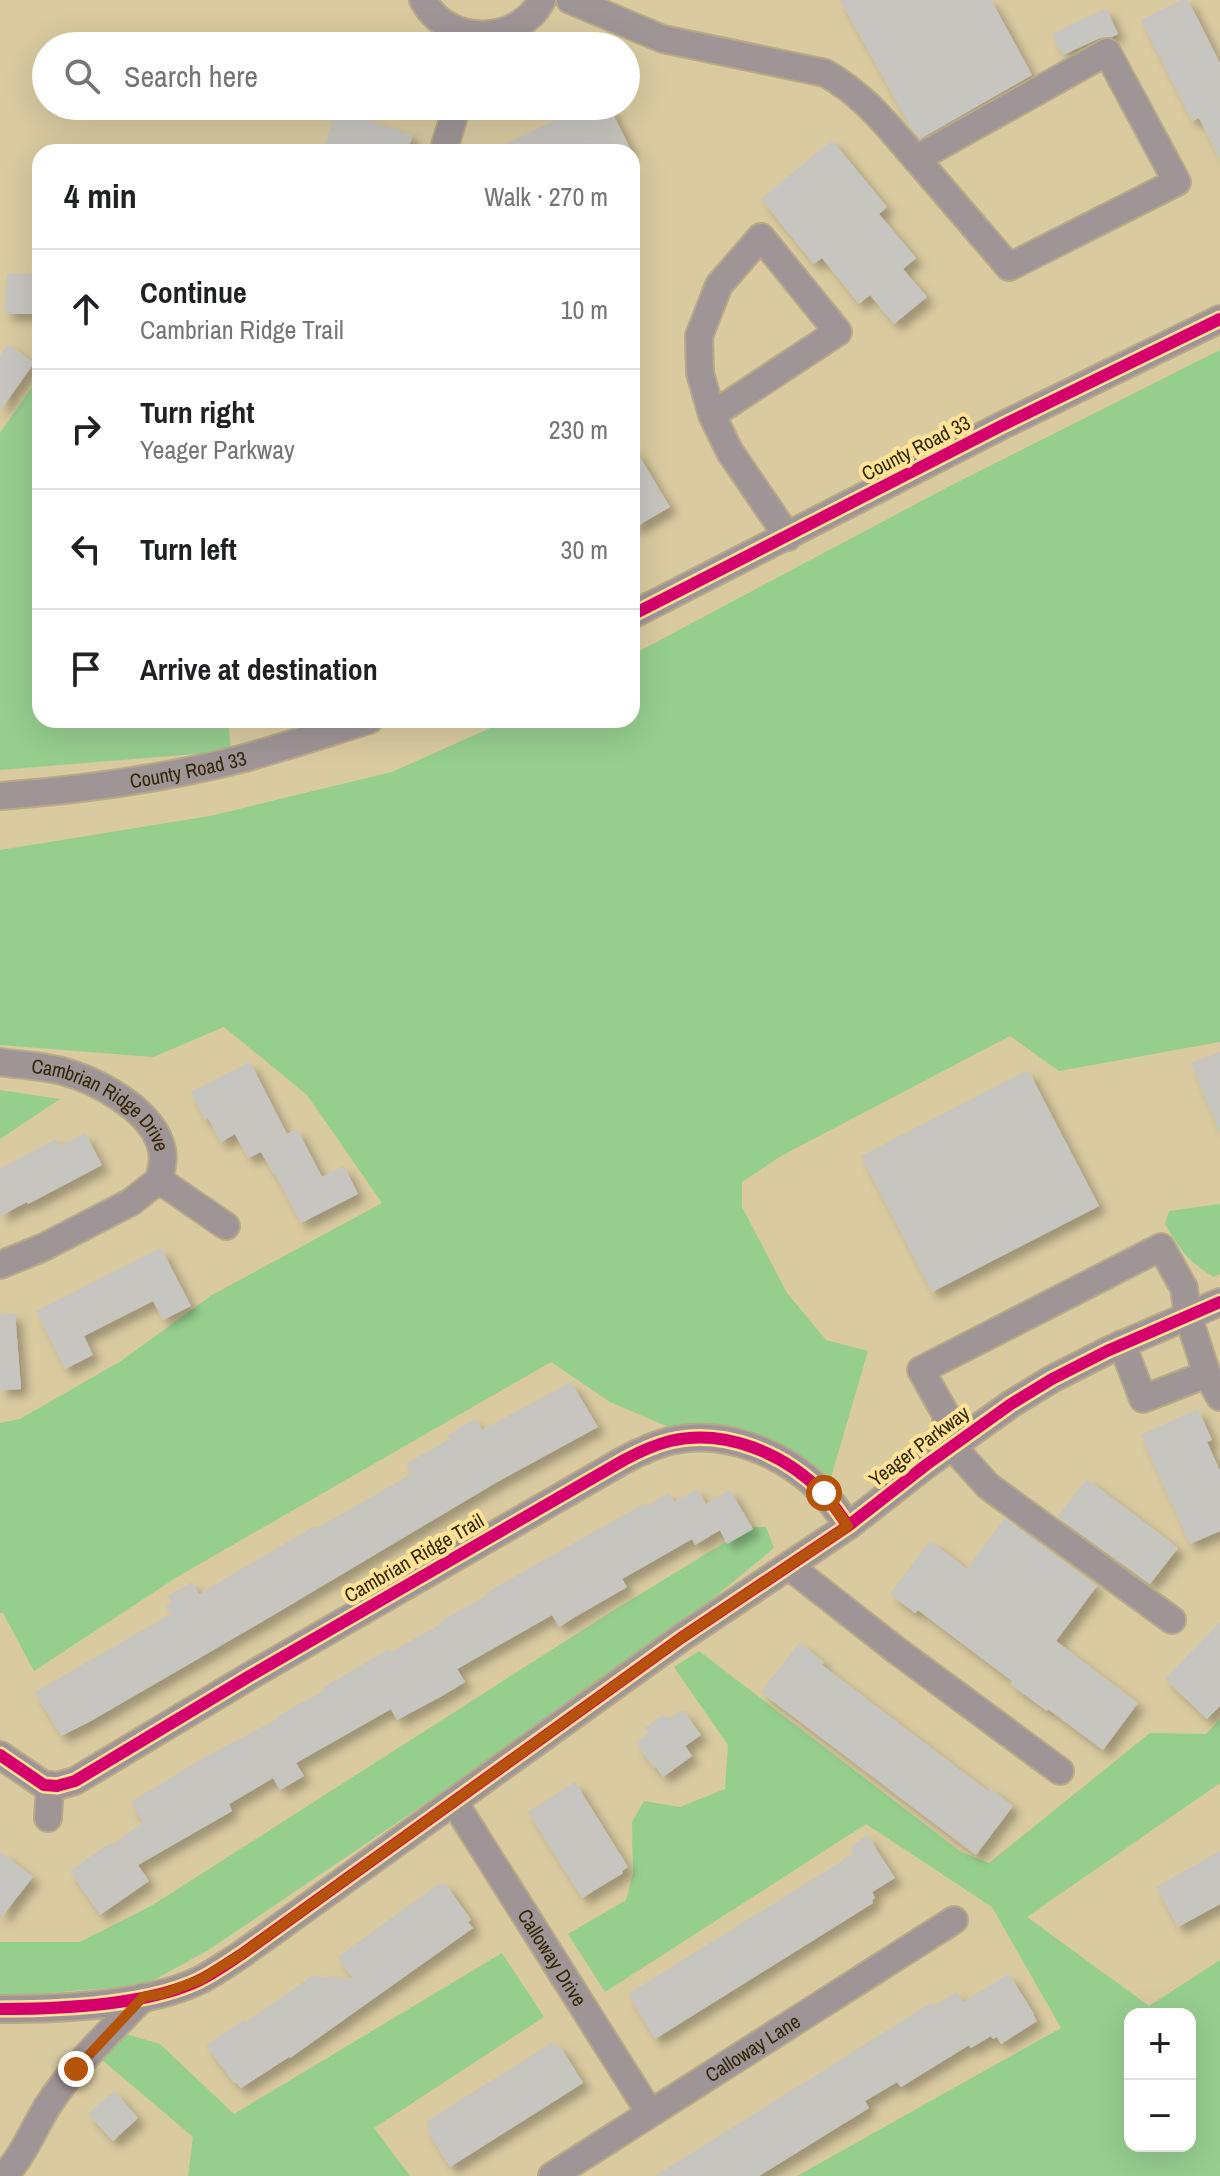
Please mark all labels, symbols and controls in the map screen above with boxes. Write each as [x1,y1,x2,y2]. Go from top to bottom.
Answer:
search box [32,32,640,120]
icon: search [60,54,104,98]
text: Search here [124,56,258,96]
text: 4 min [64,173,137,219]
text: Walk · 270 m [484,179,608,214]
text: Continue [140,272,247,312]
icon: ahead [64,287,108,331]
text: 10 m [561,292,608,327]
text: Cambrian Ridge Trail [140,312,344,347]
text: Turn right [140,392,254,432]
icon: right [64,407,108,451]
street label: County Road 33 [857,409,975,486]
text: 230 m [549,412,608,447]
text: Yeager Parkway [140,432,295,467]
icon: left [64,527,108,571]
text: Turn left [140,529,237,569]
text: 30 m [561,532,608,567]
icon: arrive [64,647,108,691]
text: Arrive at destination [140,649,378,689]
street label: County Road 33 [128,744,249,794]
street label: Cambrian Ridge Drive [30,1052,176,1154]
street label: Yeager Parkway [863,1399,975,1492]
route start [806,1475,842,1511]
street label: Cambrian Ridge Trail [339,1507,488,1608]
street label: Calloway Drive [512,1904,593,2011]
street label: Calloway Lane [700,2007,805,2088]
map controls [1124,2008,1196,2152]
button: + [1124,2008,1196,2080]
route end [58,2051,94,2087]
button: − [1124,2080,1196,2152]

